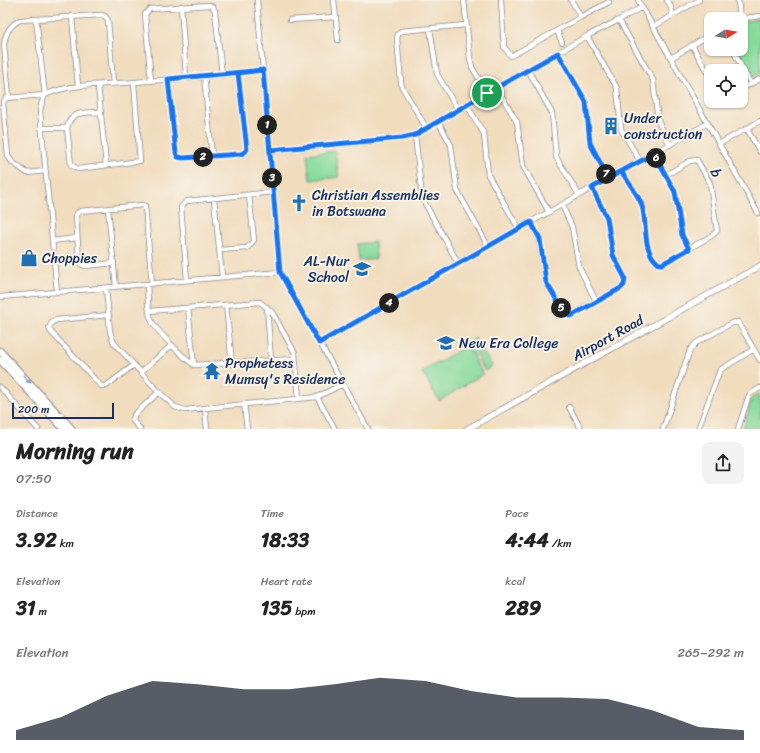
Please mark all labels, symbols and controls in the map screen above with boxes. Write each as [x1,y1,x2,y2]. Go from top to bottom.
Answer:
north arrow [704,12,748,56]
map controls [704,12,748,108]
button: locate [704,64,748,108]
pin [470,76,504,110]
icon: arrive [476,82,498,104]
place label: Under construction [624,106,703,147]
pin: 1 [257,115,277,135]
text: 1 [265,115,269,134]
building icon: Under construction [601,116,621,136]
pin: 2 [193,147,213,167]
text: 2 [200,147,206,166]
pin: 6 [646,148,666,168]
text: 6 [653,148,659,167]
pin: 7 [596,164,616,184]
text: 7 [603,164,609,183]
street label: b [703,164,729,182]
pin: 3 [262,168,282,188]
text: 3 [269,168,275,187]
place label: Christian Assemblies in Botswana [312,183,440,224]
church icon: Christian Assemblies in Botswana [289,193,309,213]
place label: Choppies [42,246,98,271]
shop icon: Choppies [19,248,39,268]
place label: AL-Nur School [303,249,350,290]
school or university icon: AL-Nur School [352,259,372,279]
pin: 4 [379,293,399,313]
text: 4 [386,293,392,312]
pin: 5 [551,298,571,318]
text: 5 [558,298,564,317]
street label: Airport Road [567,307,650,368]
place label: New Era College [459,331,559,356]
school or university icon: New Era College [436,333,456,353]
place label: Prophetess Mumsy's Residence [225,351,345,392]
temple icon: Prophetess Mumsy's Residence [202,361,222,381]
one-way arrow [22,374,32,384]
text: 200 m [18,400,50,419]
scale bar [12,401,114,420]
text: Morning run [16,432,134,471]
button: share [702,442,744,484]
text: 07:50 [16,467,52,490]
text: Distance [16,504,58,523]
text: Time [261,504,284,523]
text: Pace [505,504,529,523]
text: 3.92 [16,523,57,558]
text: 18:33 [261,523,309,558]
text: 4:44 [505,523,549,558]
text: km [57,534,74,553]
text: /km [549,534,571,553]
text: Elevation [16,572,61,591]
text: Heart rate [261,572,312,591]
text: kcal [505,572,525,591]
text: 31 [16,591,36,626]
text: 135 [261,591,292,626]
text: 289 [505,591,541,626]
text: m [36,602,47,621]
text: bpm [292,602,316,621]
text: Elevation [16,641,69,664]
text: 265–292 m [677,641,744,664]

